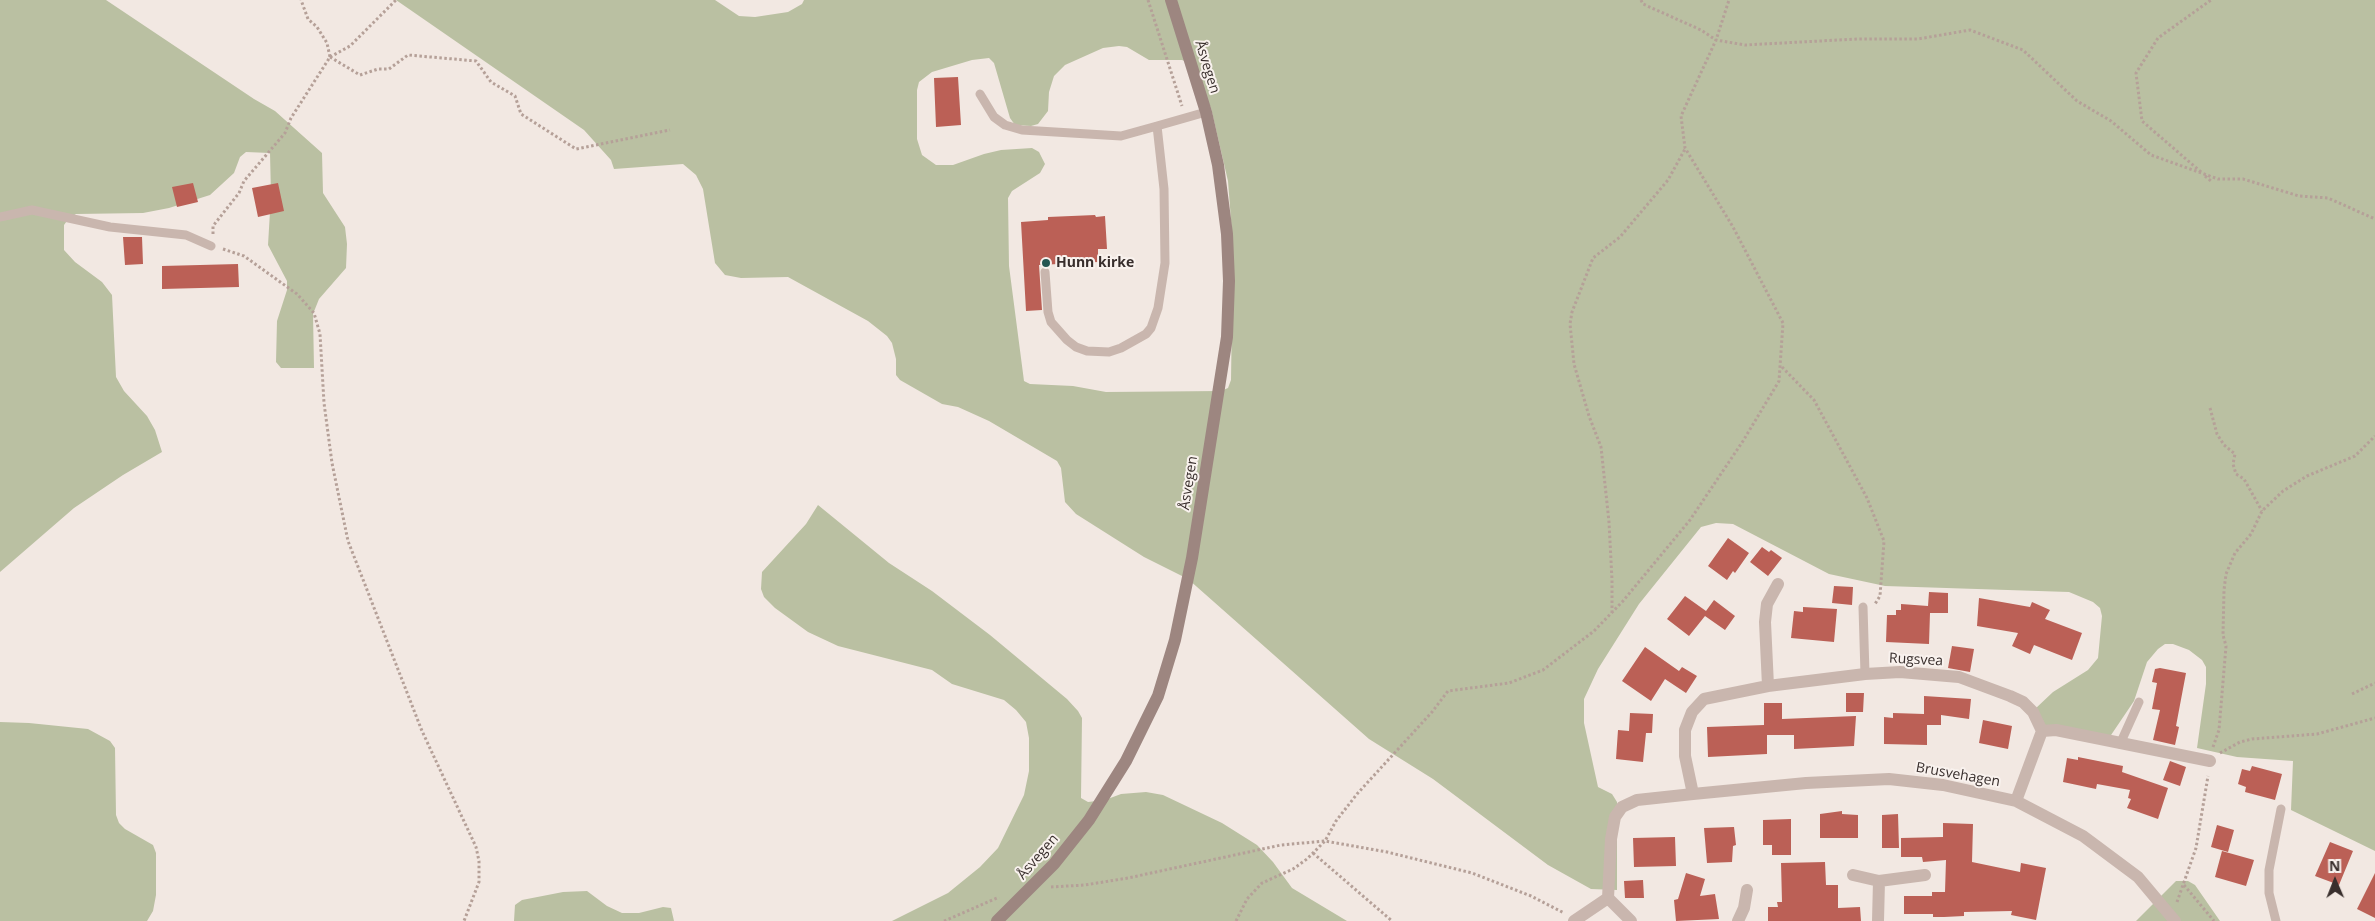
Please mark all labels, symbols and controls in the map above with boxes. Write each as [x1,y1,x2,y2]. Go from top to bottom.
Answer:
street label: Åsvegen [1191,39,1223,95]
place label: Hunn kirke [1056,255,1134,271]
marker: Hunn kirke [1040,257,1052,269]
street label: Åsvegen [1176,455,1202,511]
street label: Rugsvea [1889,650,1943,670]
street label: Brusvehagen [1915,759,2001,791]
street label: Åsvegen [1014,831,1062,883]
north arrow [2310,856,2360,906]
text: N [2329,856,2341,875]

